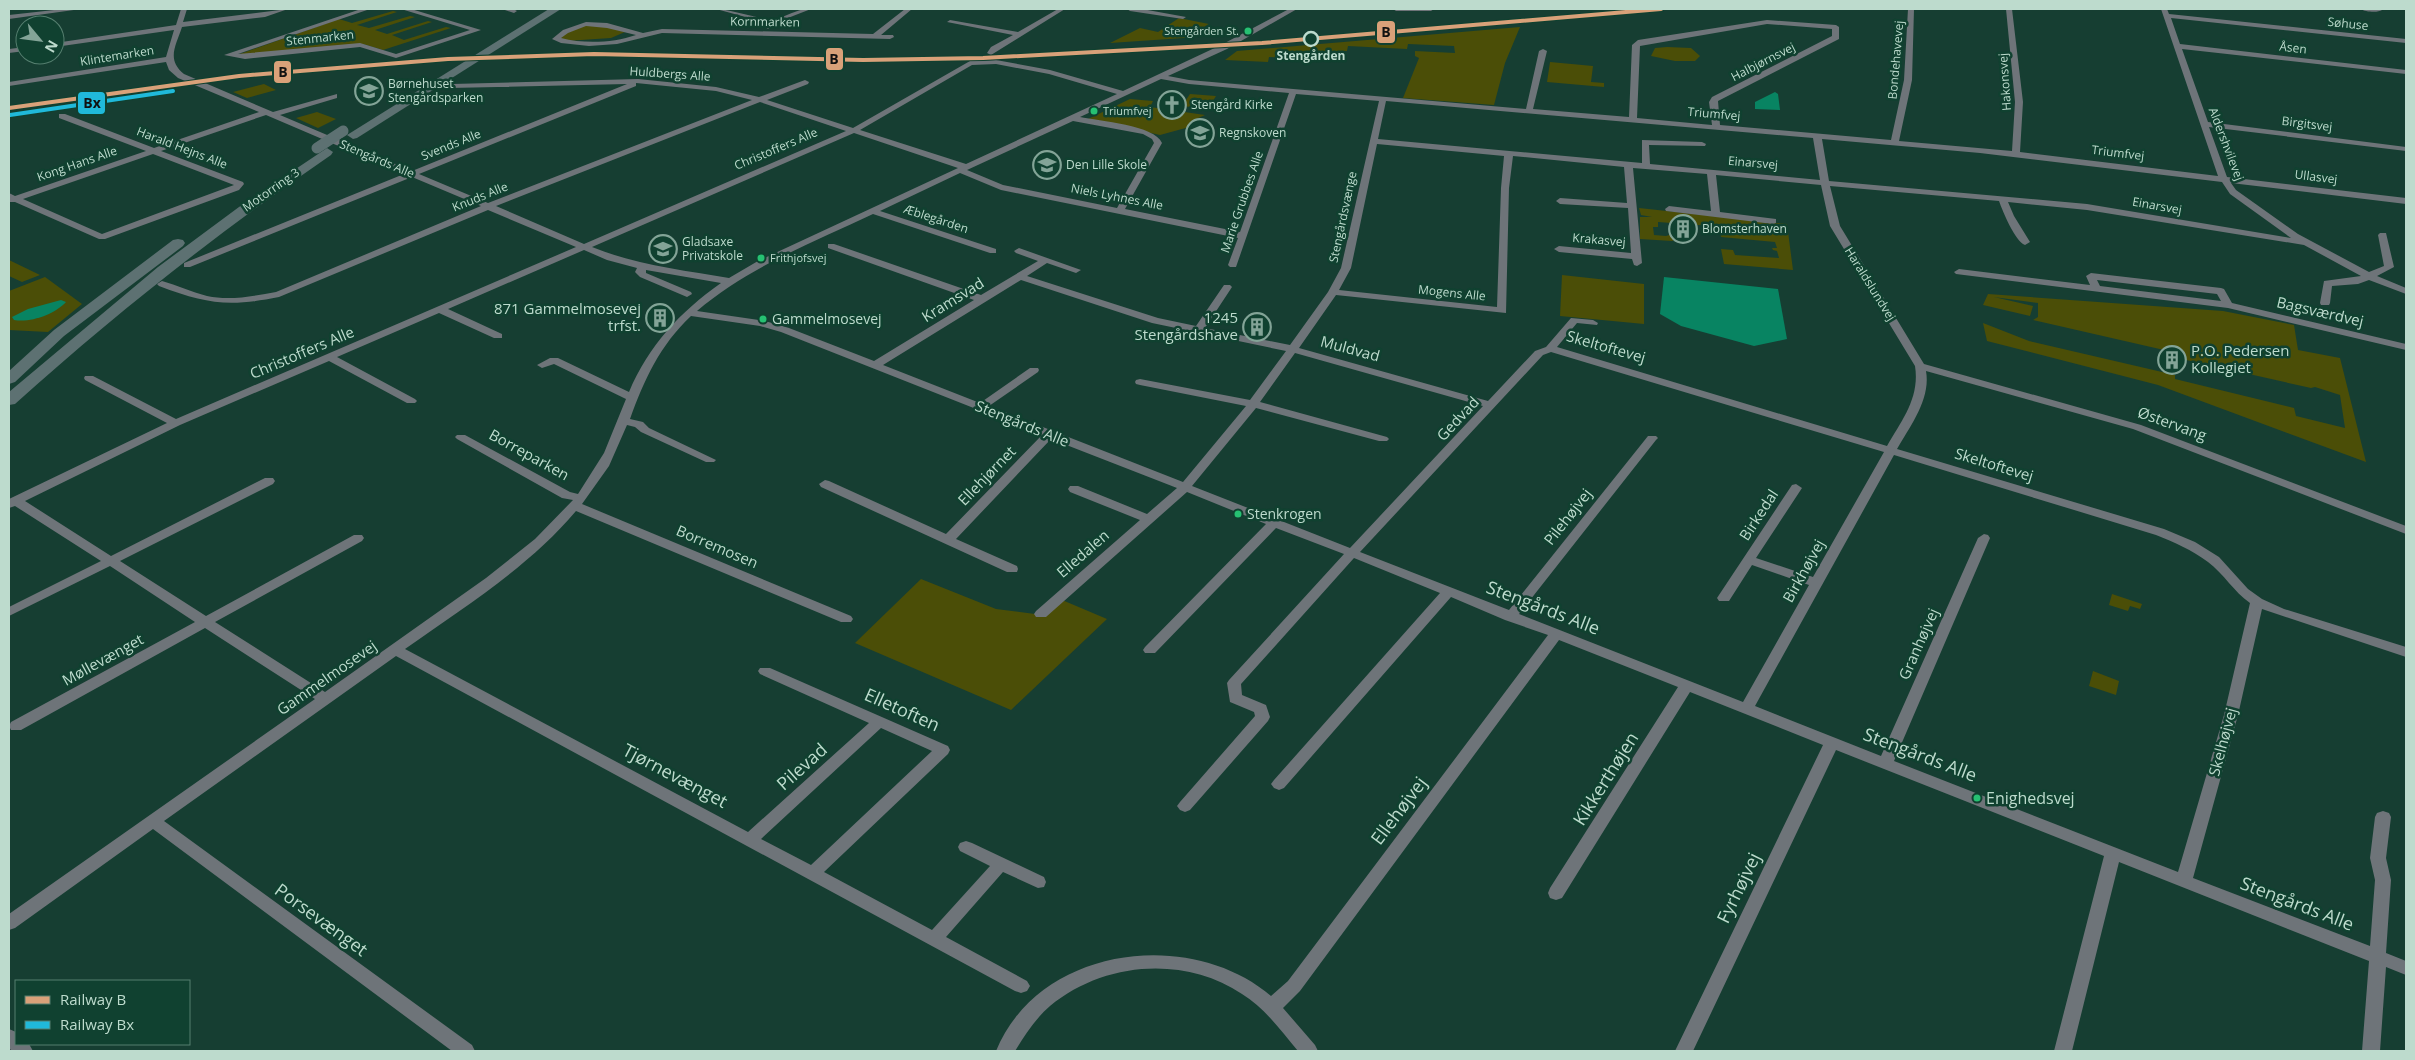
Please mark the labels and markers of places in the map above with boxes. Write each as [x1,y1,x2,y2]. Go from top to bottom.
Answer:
place label: Stengården St. [1164,23,1239,38]
marker: Stengården St. [1243,26,1253,36]
marker: Stengården [1303,31,1319,47]
place label: Stengården [1277,47,1345,64]
place label: Børnehuset Stengårdsparken [388,75,483,106]
school or university icon: Børnehuset Stengårdsparken [354,76,384,106]
church icon: Stengård Kirke [1157,90,1187,120]
place label: Stengård Kirke [1191,96,1273,113]
place label: Triumfvej [1103,103,1151,118]
marker: Triumfvej [1089,106,1099,116]
school or university icon: Regnskoven [1185,118,1215,148]
place label: Regnskoven [1219,124,1286,141]
school or university icon: Den Lille Skole [1032,150,1062,180]
place label: Den Lille Skole [1066,156,1147,173]
building icon: Blomsterhaven [1668,214,1698,244]
place label: Blomsterhaven [1702,220,1787,237]
place label: Gladsaxe Privatskole [682,233,743,264]
school or university icon: Gladsaxe Privatskole [648,234,678,264]
place label: Frithjofsvej [770,250,826,265]
marker: Frithjofsvej [756,253,766,263]
place label: 871 Gammelmosevej trfst. [494,298,641,335]
building icon: 871 Gammelmosevej trfst. [645,303,675,333]
place label: 1245 Stengårdshave [1134,307,1238,344]
place label: Gammelmosevej [772,309,882,328]
building icon: 1245 Stengårdshave [1242,312,1272,342]
marker: Gammelmosevej [758,314,768,324]
place label: P.O. Pedersen Kollegiet [2191,340,2289,377]
building icon: P.O. Pedersen Kollegiet [2157,345,2187,375]
place label: Stenkrogen [1247,504,1322,523]
marker: Stenkrogen [1233,509,1243,519]
place label: Enighedsvej [1986,787,2075,809]
marker: Enighedsvej [1972,793,1982,803]

